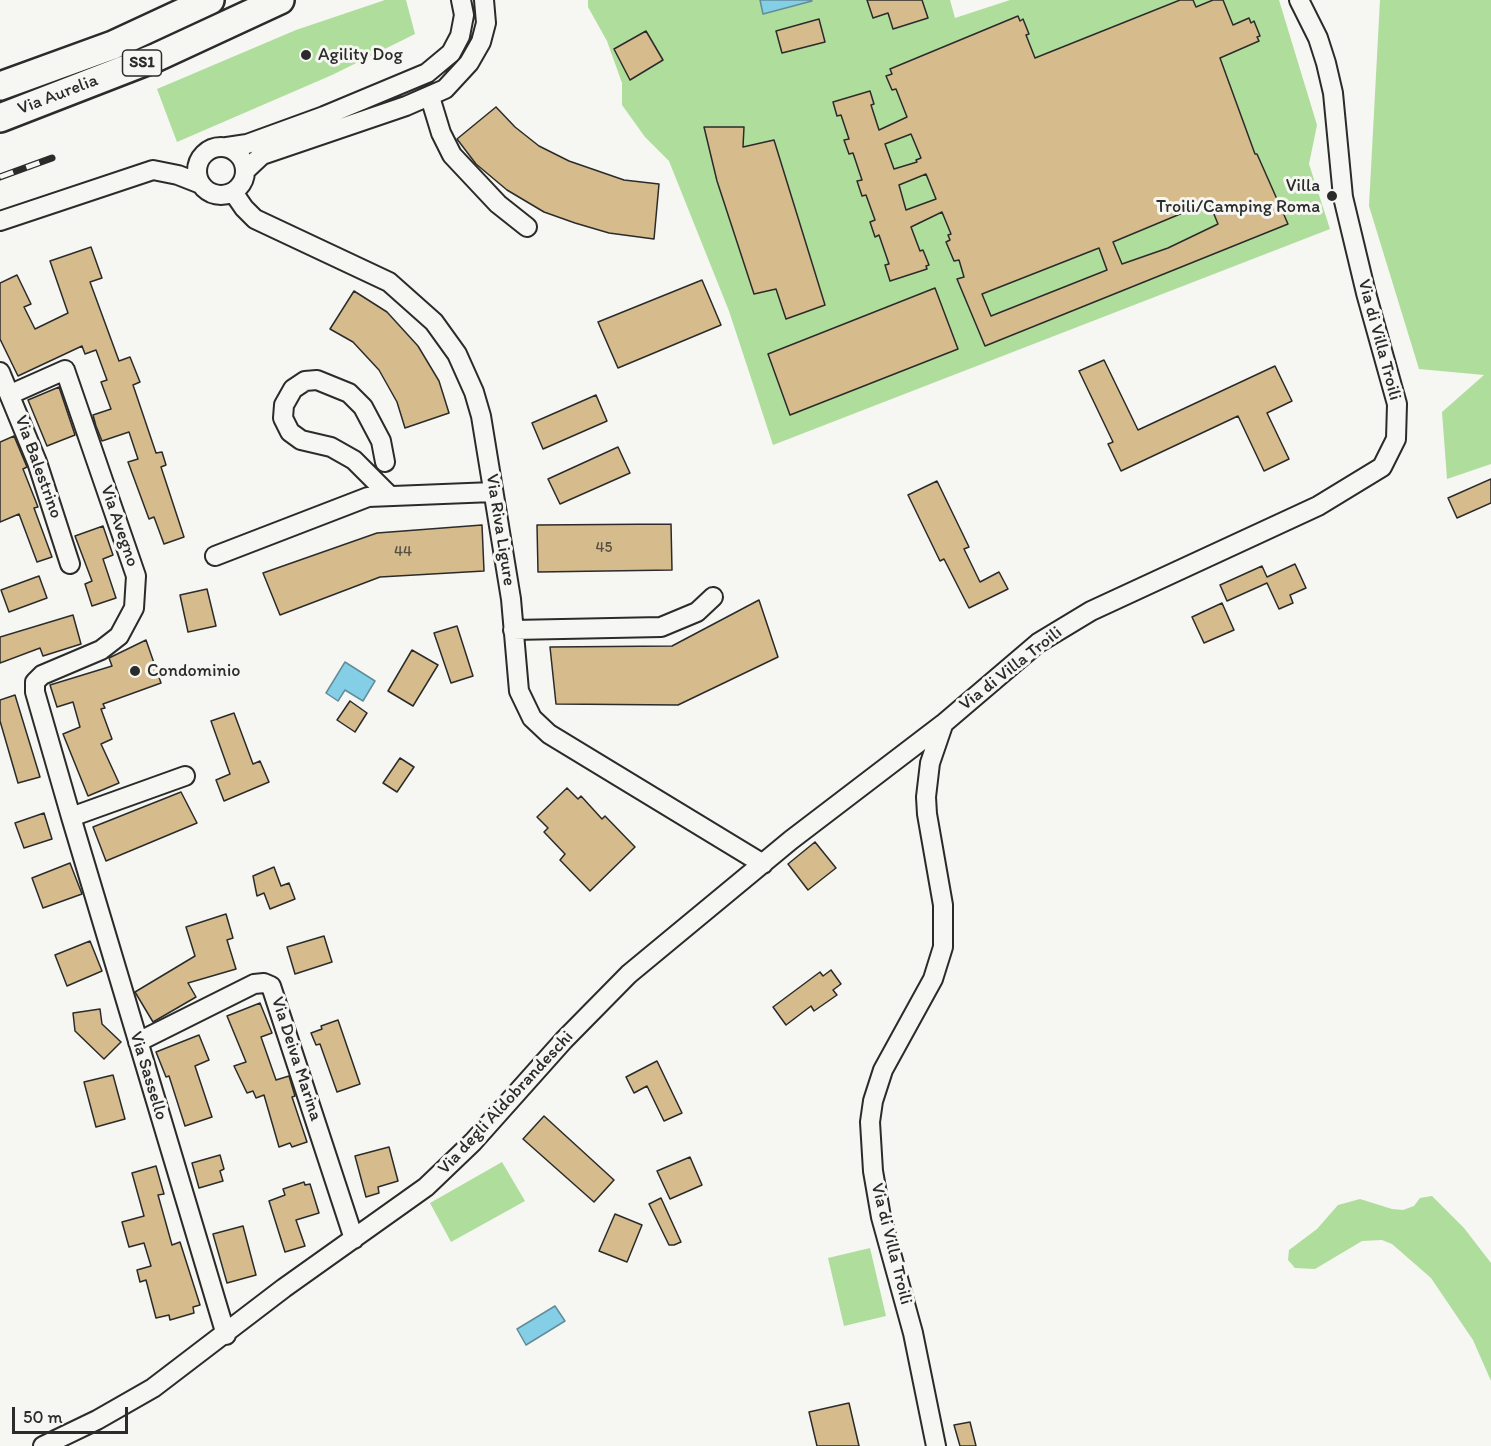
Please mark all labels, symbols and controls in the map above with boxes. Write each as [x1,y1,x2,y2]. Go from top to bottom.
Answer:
place label: Agility Dog [318,44,403,66]
marker: Agility Dog [299,48,313,62]
road number: SS1 [122,50,162,76]
street label: Via Aurelia [15,70,101,120]
place label: Villa Troili/Camping Roma [1156,175,1320,218]
marker: Villa Troili/Camping Roma [1325,189,1339,203]
street label: Via di Villa Troili [1352,277,1406,403]
street label: Via Balestrino [9,413,67,521]
street label: Via Riva Ligure [480,472,520,588]
street label: Via Avegno [95,482,143,570]
house number: 45 [596,539,612,557]
house number: 44 [394,543,412,561]
street label: Via di Villa Troili [955,622,1067,716]
place label: Condominio [147,660,240,682]
marker: Condominio [128,664,142,678]
street label: Via Deiva Marina [266,994,326,1124]
street label: Via degli Aldobrandeschi [434,1027,578,1179]
street label: Via Sassello [124,1029,172,1123]
street label: Via di Villa Troili [865,1181,917,1307]
scale bar [15,1395,130,1433]
text: 50 m [23,1406,63,1428]

